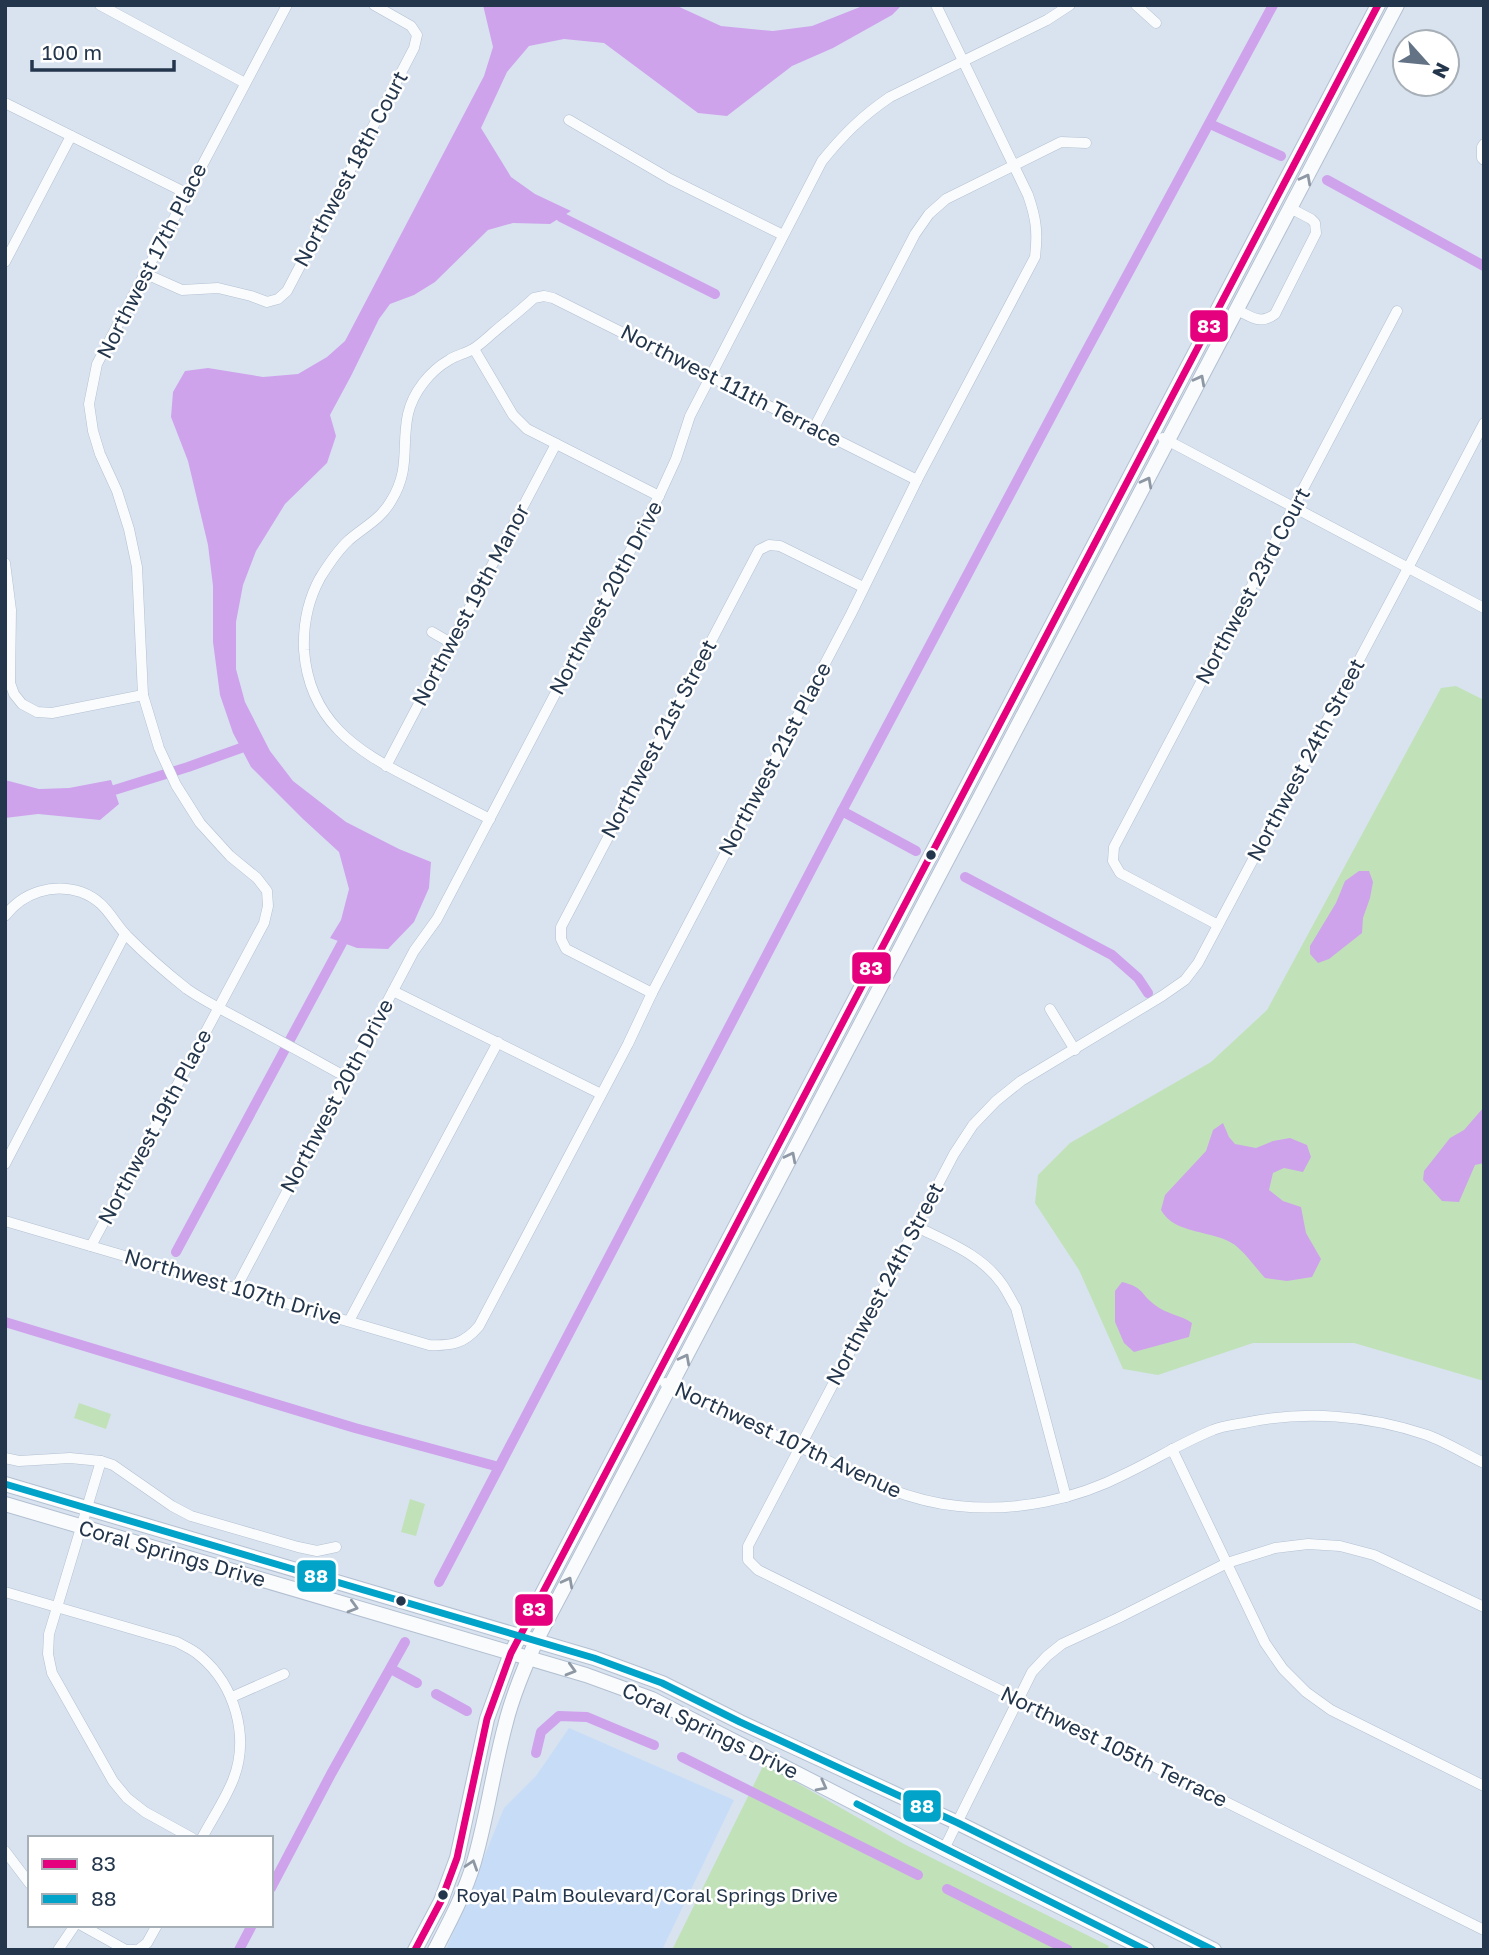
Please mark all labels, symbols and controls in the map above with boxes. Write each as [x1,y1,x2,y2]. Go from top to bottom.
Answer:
scale bar [32,28,173,72]
north arrow [1391,28,1461,98]
text: 100 m [42,39,102,65]
text: N [1428,59,1455,83]
street label: Northwest 18th Court [287,66,413,271]
street label: Northwest 17th Place [91,158,212,363]
one-way arrow [1297,174,1311,186]
line badge: 83 [1189,309,1229,343]
text: 83 [1197,314,1221,337]
street label: Northwest 111th Terrace [617,318,846,452]
one-way arrow [1192,375,1205,387]
one-way arrow [1139,476,1152,489]
street label: Northwest 23rd Court [1189,483,1315,688]
street label: Northwest 20th Drive [543,496,667,699]
street label: Northwest 19th Manor [406,499,534,710]
street label: Northwest 21st Street [595,635,722,842]
street label: Northwest 24th Street [1241,654,1370,865]
street label: Northwest 21st Place [712,657,836,860]
unlabelled marker [924,848,938,862]
line badge: 83 [851,951,892,985]
text: 83 [859,956,883,979]
street label: Northwest 20th Drive [274,994,398,1197]
street label: Northwest 19th Place [92,1024,217,1229]
one-way arrow [783,1152,797,1164]
street label: Northwest 24th Street [820,1178,949,1389]
street label: Northwest 107th Drive [122,1243,345,1330]
one-way arrow [677,1353,690,1366]
street label: Northwest 107th Avenue [671,1375,906,1503]
street label: Coral Springs Drive [76,1514,269,1592]
line badge: 88 [296,1559,337,1593]
text: 88 [304,1564,328,1587]
one-way arrow [559,1576,573,1589]
line badge: 83 [514,1593,554,1627]
unlabelled marker [394,1594,408,1608]
text: 83 [522,1597,546,1620]
one-way arrow [346,1599,358,1613]
one-way arrow [565,1662,577,1677]
street label: Coral Springs Drive [618,1676,803,1784]
street label: Northwest 105th Terrace [997,1680,1232,1812]
one-way arrow [815,1777,827,1791]
line badge: 88 [902,1789,942,1823]
text: 88 [910,1794,934,1817]
legend [28,1836,273,1927]
text: 83 [91,1850,116,1876]
one-way arrow [464,1859,479,1871]
place label: Royal Palm Boulevard/Coral Springs Drive [456,1883,838,1906]
text: 88 [91,1885,117,1911]
marker: Royal Palm Boulevard/Coral Springs Drive [436,1888,450,1902]

